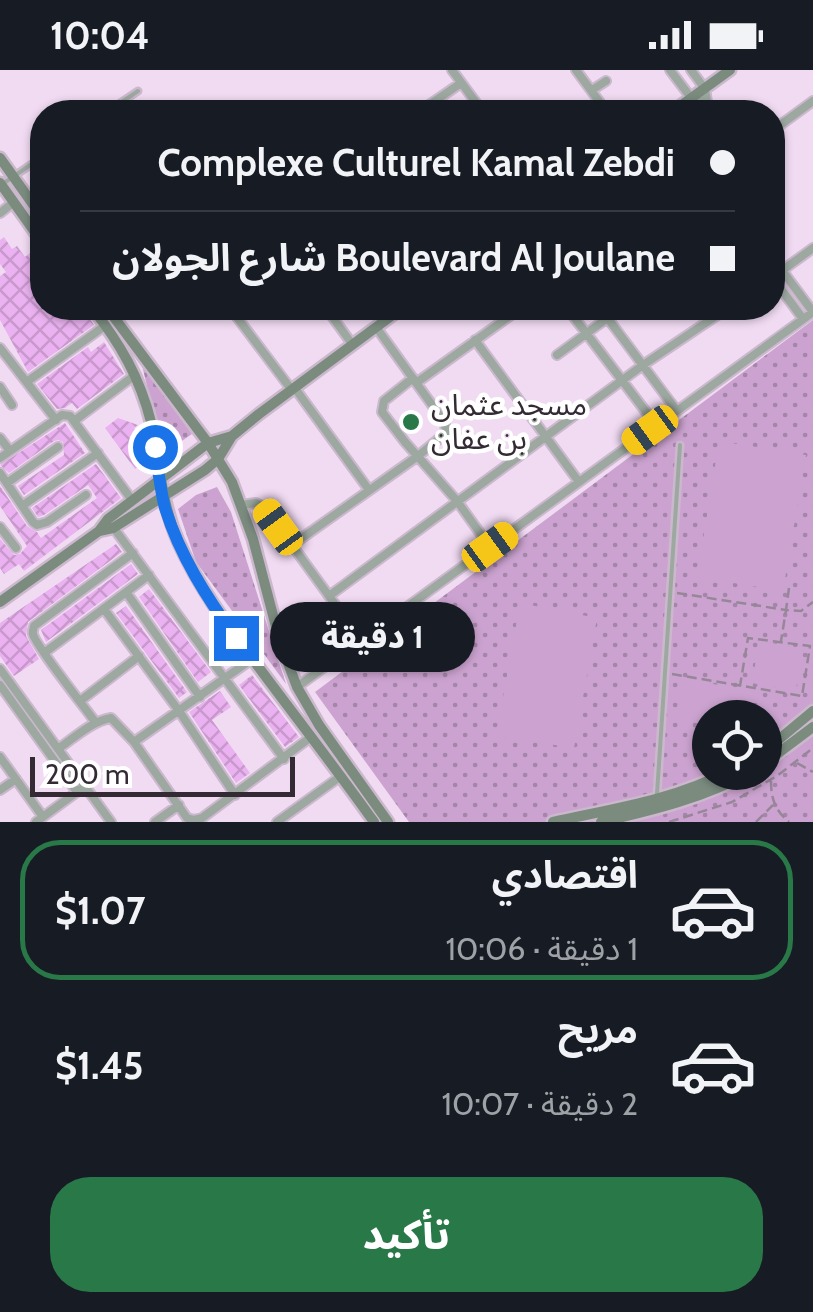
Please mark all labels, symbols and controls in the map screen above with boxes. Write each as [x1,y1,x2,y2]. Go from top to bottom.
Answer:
text: 10:04 [50,12,150,59]
text: Complexe Culturel Kamal Zebdi [157,139,675,186]
text: Boulevard Al Joulane شارع الجولان [112,234,675,281]
place label: مسجد عثمان بن عفان [431,386,587,457]
car [617,400,683,460]
marker: مسجد عثمان بن عفان [400,411,422,433]
route start [133,425,178,470]
car [248,494,308,560]
car [457,517,523,577]
callout: 1 دقيقة [271,603,476,673]
route end [214,616,259,661]
text: 1 دقيقة [321,617,424,656]
map controls [692,700,782,790]
button: locate [692,700,782,790]
scale bar [30,752,295,796]
text: 200 m [45,757,130,791]
text: اقتصادي [492,851,638,898]
icon: car [668,865,758,955]
text: $1.07 [55,887,145,934]
text: 1 دقيقة · 10:06 [446,929,638,968]
text: مريح [558,1006,638,1053]
icon: car [668,1020,758,1110]
text: $1.45 [55,1042,144,1089]
text: 2 دقيقة · 10:07 [442,1084,638,1123]
button: تأكيد [50,1177,763,1292]

